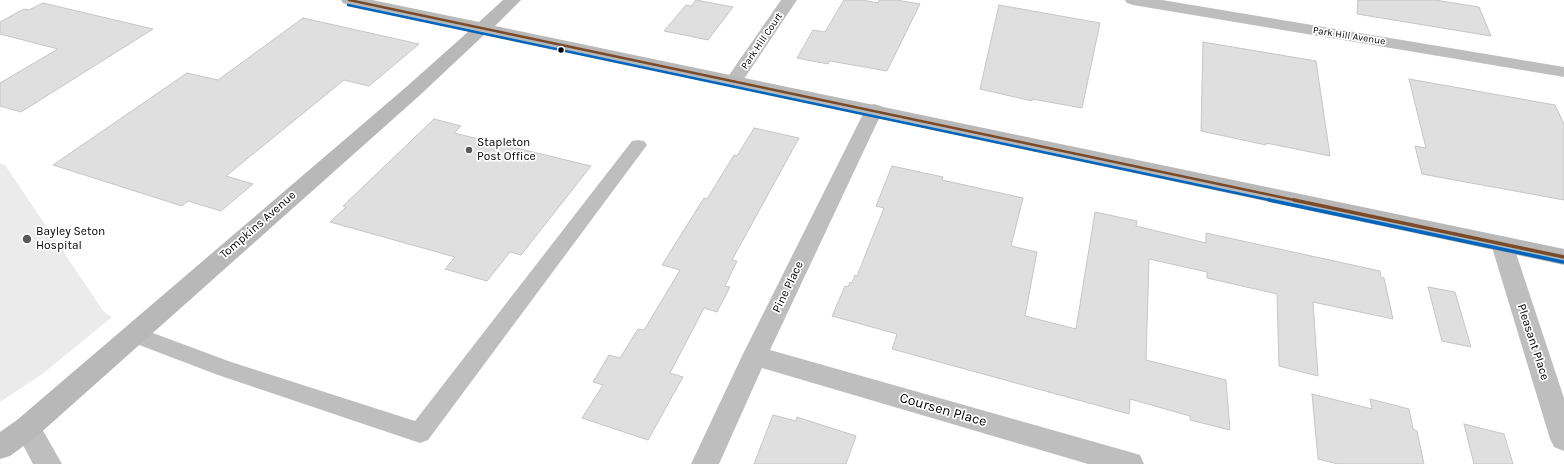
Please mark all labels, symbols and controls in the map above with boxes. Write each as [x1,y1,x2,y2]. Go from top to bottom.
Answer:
street label: Park Hill Court [739,11,785,71]
street label: Park Hill Avenue [1312,24,1386,48]
unlabelled marker [556,45,566,55]
place label: Stapleton Post Office [477,136,536,164]
marker: Stapleton Post Office [464,145,474,155]
street label: Tompkins Avenue [217,188,299,262]
place label: Bayley Seton Hospital [36,225,105,253]
marker: Bayley Seton Hospital [21,233,33,245]
street label: Pine Place [769,259,807,315]
street label: Pleasant Place [1514,302,1552,382]
street label: Coursen Place [897,390,989,430]

